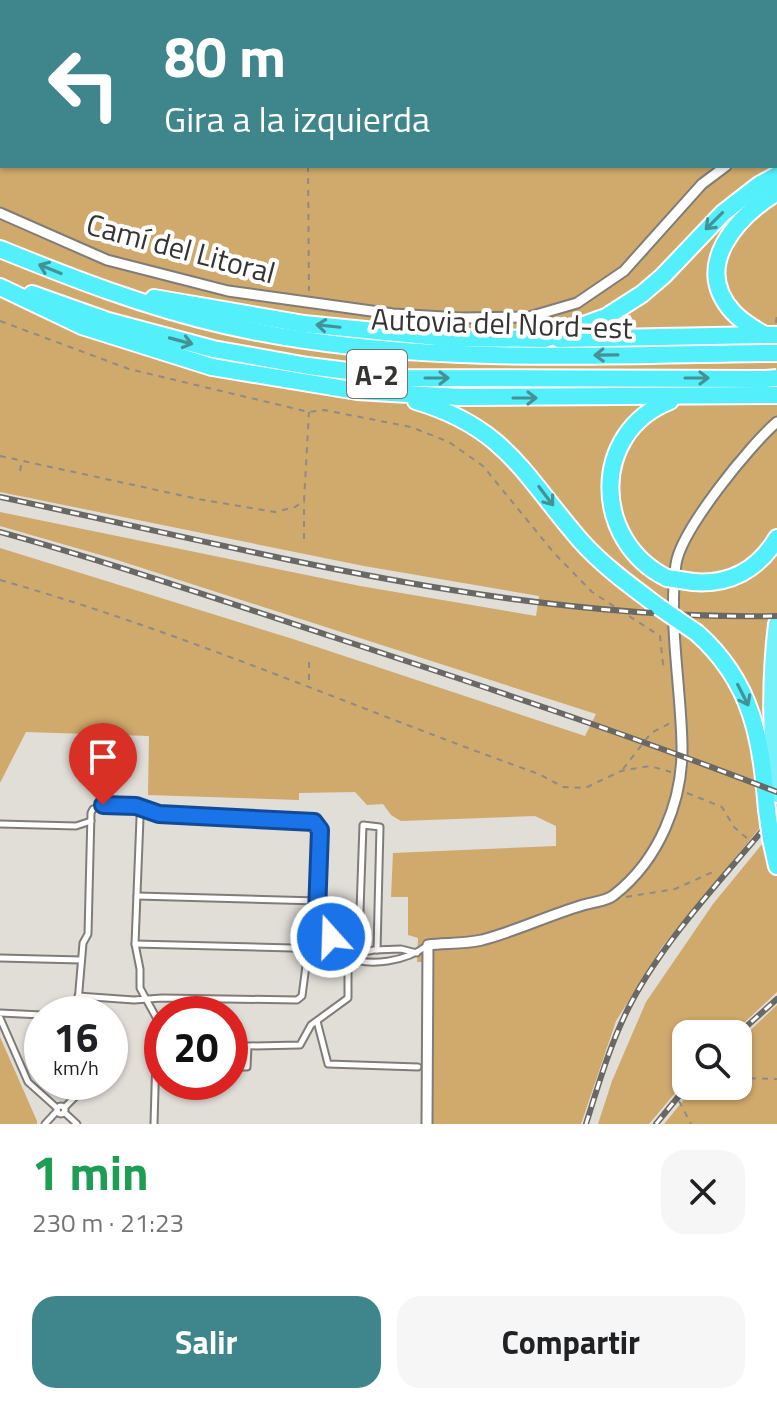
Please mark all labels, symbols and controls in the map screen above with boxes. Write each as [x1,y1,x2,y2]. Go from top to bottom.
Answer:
text: 80 m [164,14,286,99]
icon: left [32,32,136,136]
text: Gira a la izquierda [164,91,430,146]
street label: Camí del Litoral [81,201,281,295]
one-way arrow [705,211,724,231]
one-way arrow [38,261,63,276]
street label: Autovia del Nord-est [370,295,634,351]
one-way arrow [315,319,342,334]
one-way arrow [167,334,193,349]
one-way arrow [593,347,620,363]
road number: A-2 [347,350,407,398]
one-way arrow [423,370,450,386]
one-way arrow [683,370,710,386]
one-way arrow [511,390,538,406]
one-way arrow [537,484,554,506]
one-way arrow [736,683,752,707]
pin [69,723,137,805]
icon: arrive [81,735,125,779]
position arrow [289,895,373,979]
speed limit sign: 20 [144,996,248,1100]
text: 16 [54,1007,98,1068]
map controls [672,1020,752,1100]
button: search [672,1020,752,1100]
text: km/h [53,1052,99,1083]
text: 1 min [32,1136,149,1209]
button: close [661,1150,745,1234]
text: 230 m · 21:23 [32,1203,184,1242]
button: Salir [32,1296,381,1388]
button: Compartir [397,1296,745,1388]

